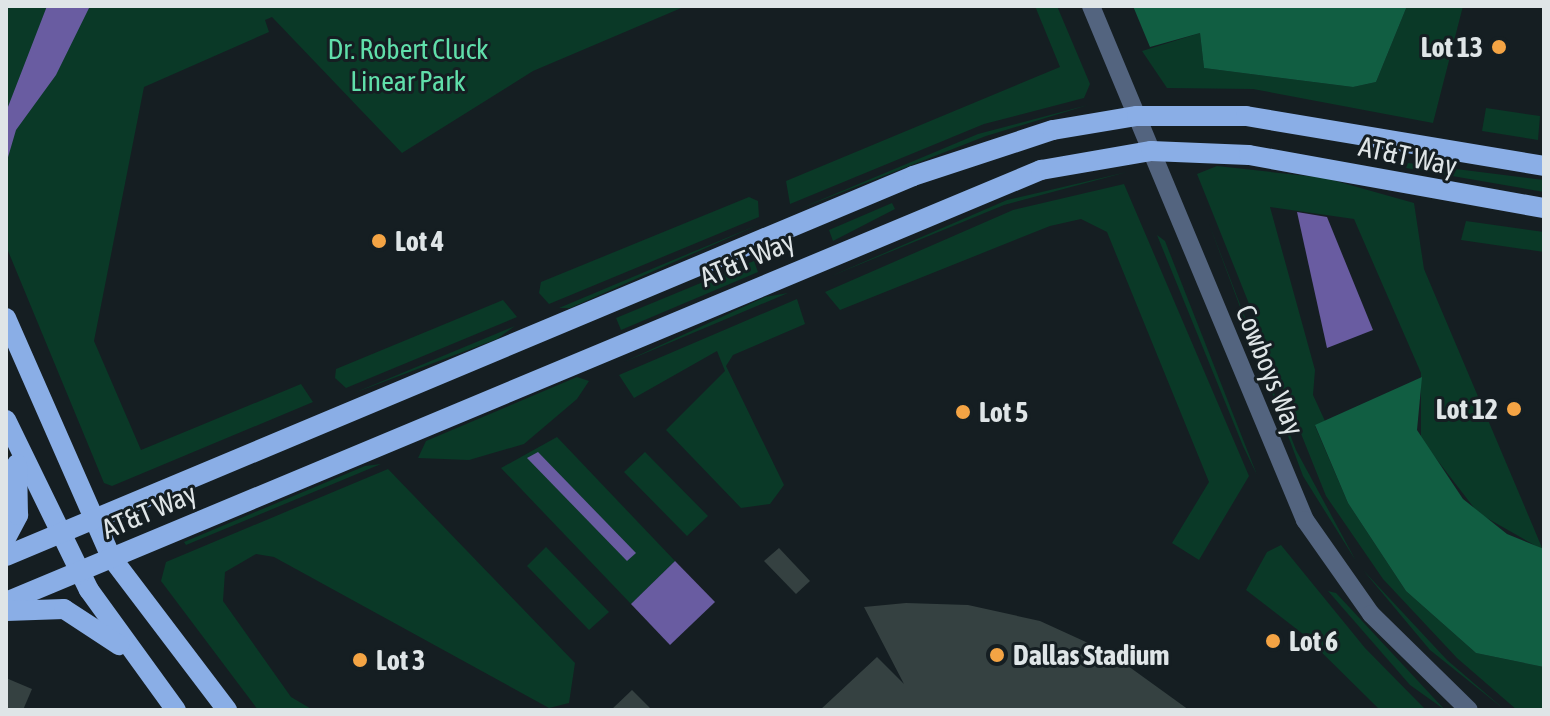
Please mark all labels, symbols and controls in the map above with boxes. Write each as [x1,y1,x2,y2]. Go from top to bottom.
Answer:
place label: Lot 13 [1421,30,1483,64]
park label: Dr. Robert Cluck Linear Park [328,32,488,98]
marker: Lot 13 [1490,38,1508,56]
street label: AT&T Way [1356,129,1460,183]
place label: Lot 4 [395,224,444,258]
street label: AT&T Way [695,224,799,294]
marker: Lot 4 [370,232,388,250]
street label: Cowboys Way [1229,300,1311,440]
place label: Lot 12 [1436,392,1498,426]
place label: Lot 5 [979,395,1028,429]
marker: Lot 12 [1505,400,1523,418]
marker: Lot 5 [954,403,972,421]
street label: AT&T Way [97,476,201,546]
place label: Lot 6 [1289,624,1338,658]
marker: Lot 6 [1264,632,1282,650]
place label: Dallas Stadium [1013,638,1170,672]
place label: Lot 3 [376,643,425,677]
marker: Dallas Stadium [988,646,1006,664]
marker: Lot 3 [351,651,369,669]

